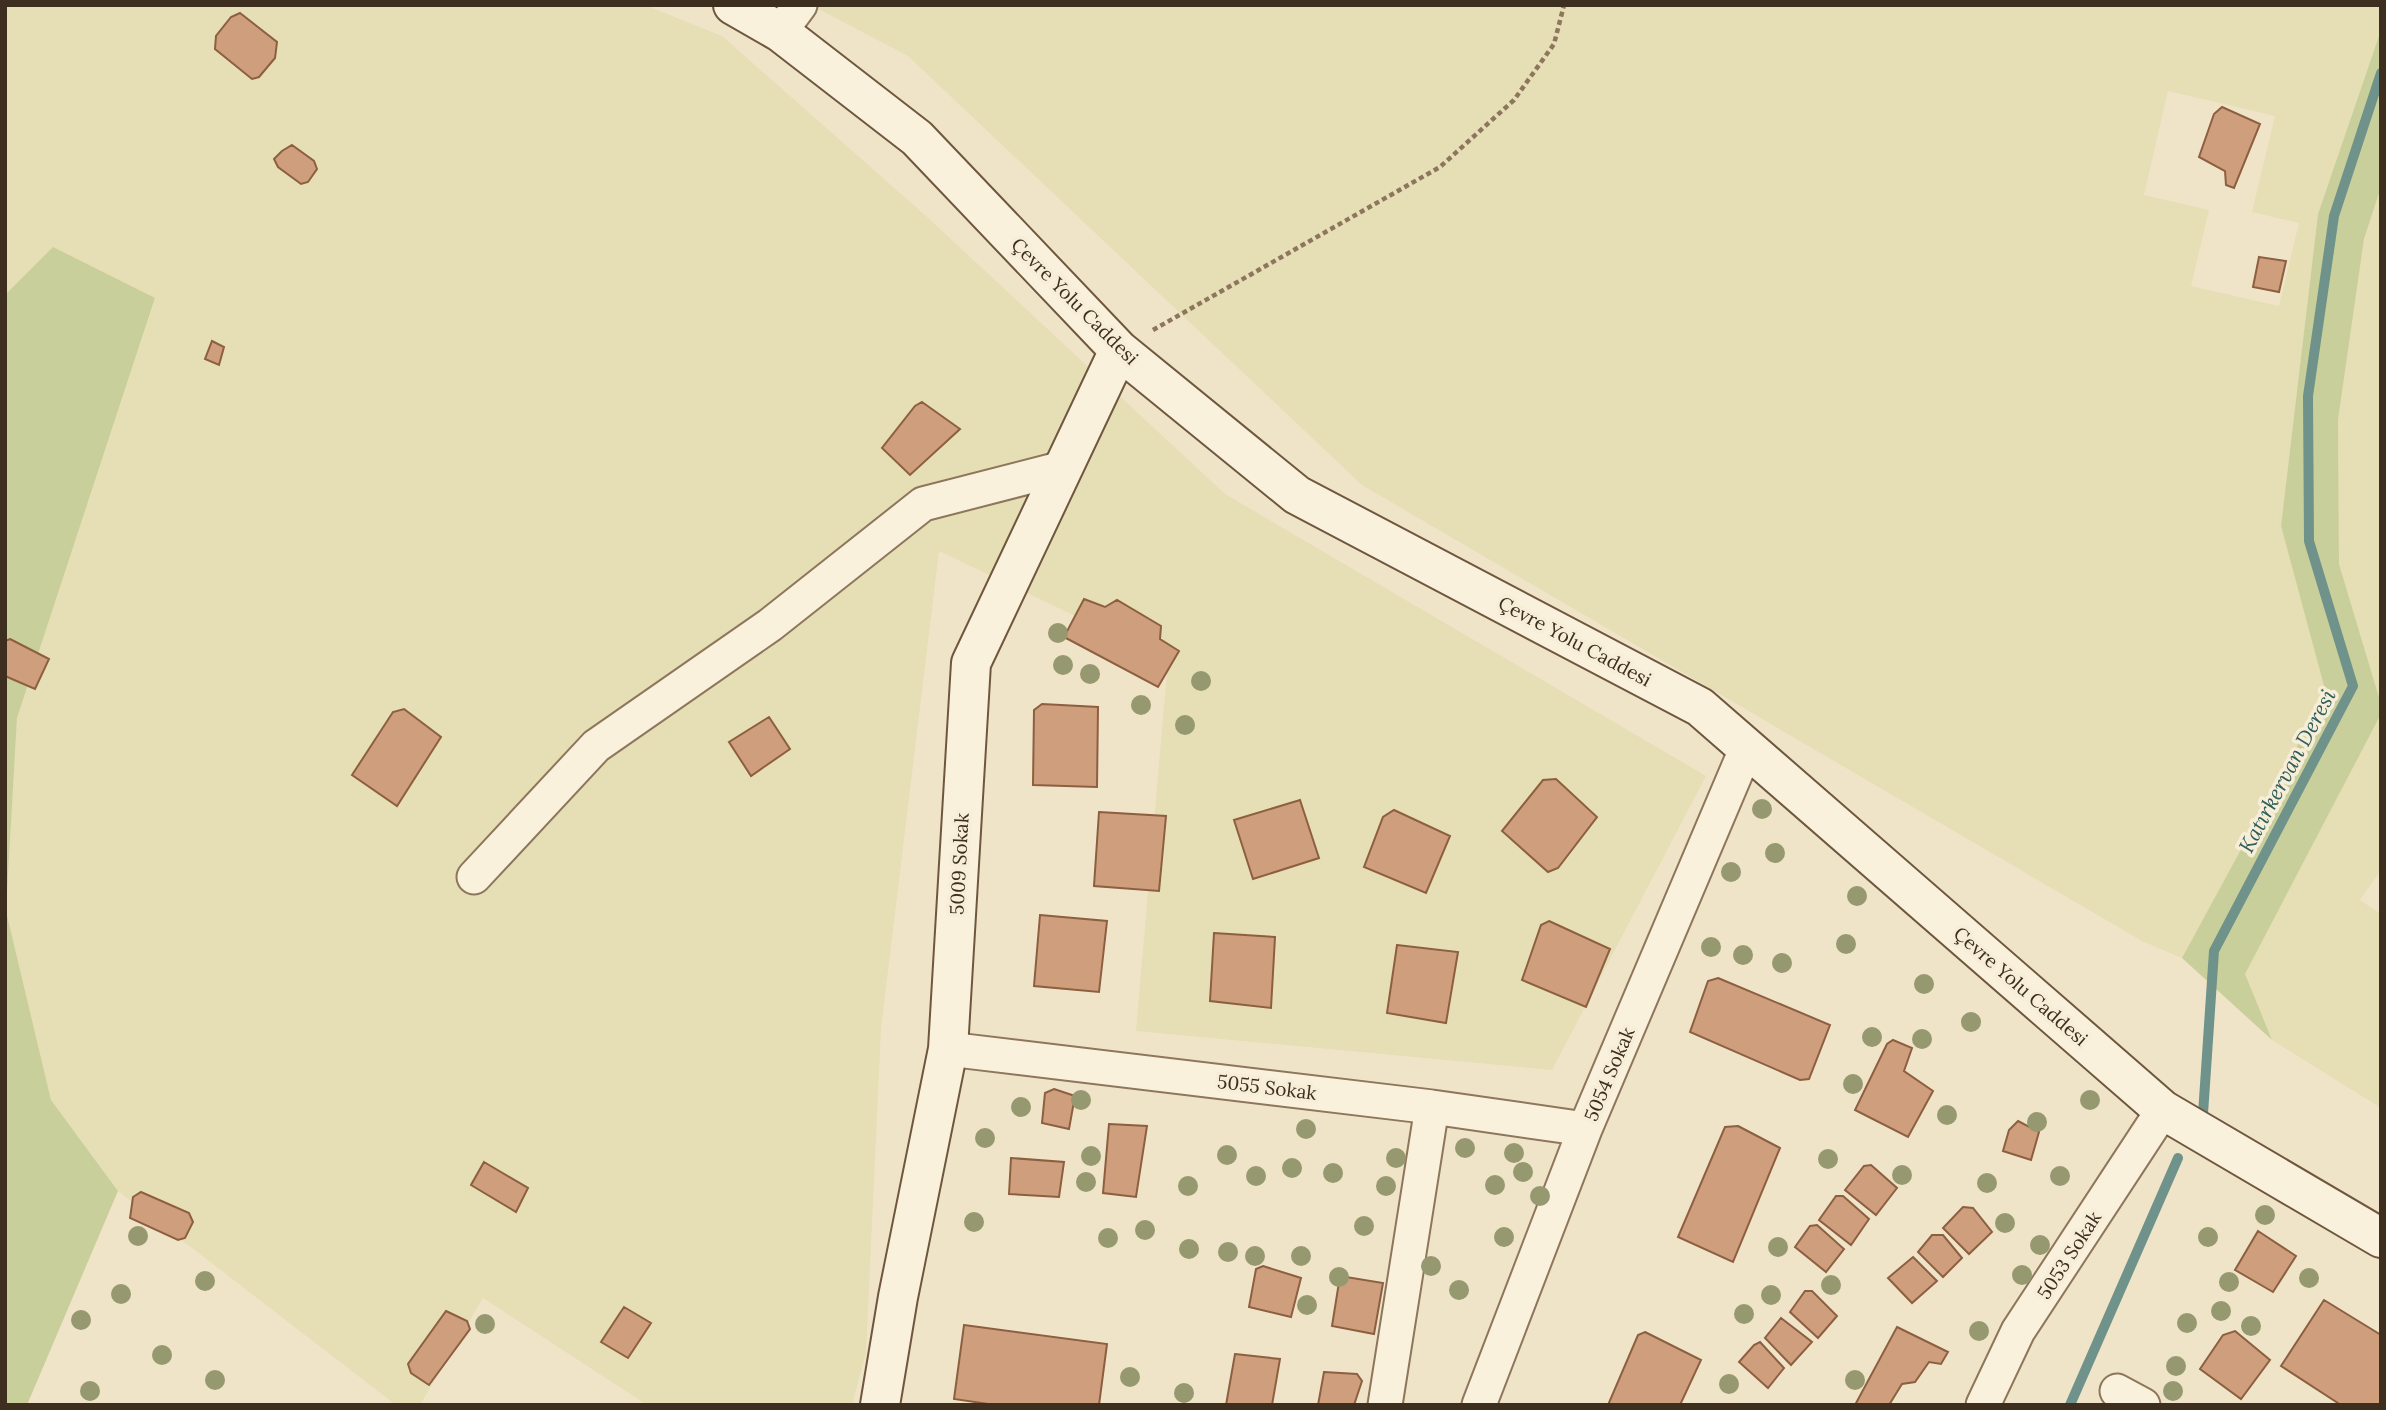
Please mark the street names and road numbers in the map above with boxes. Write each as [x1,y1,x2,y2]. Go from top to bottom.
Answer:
street label: Çevre Yolu Caddesi [1006,232,1144,370]
street label: Çevre Yolu Caddesi [1494,590,1656,692]
street label: 5009 Sokak [944,812,974,916]
street label: Çevre Yolu Caddesi [1949,921,2093,1051]
street label: 5054 Sokak [1578,1023,1640,1125]
street label: 5055 Sokak [1216,1069,1319,1105]
street label: 5053 Sokak [2032,1206,2107,1304]

